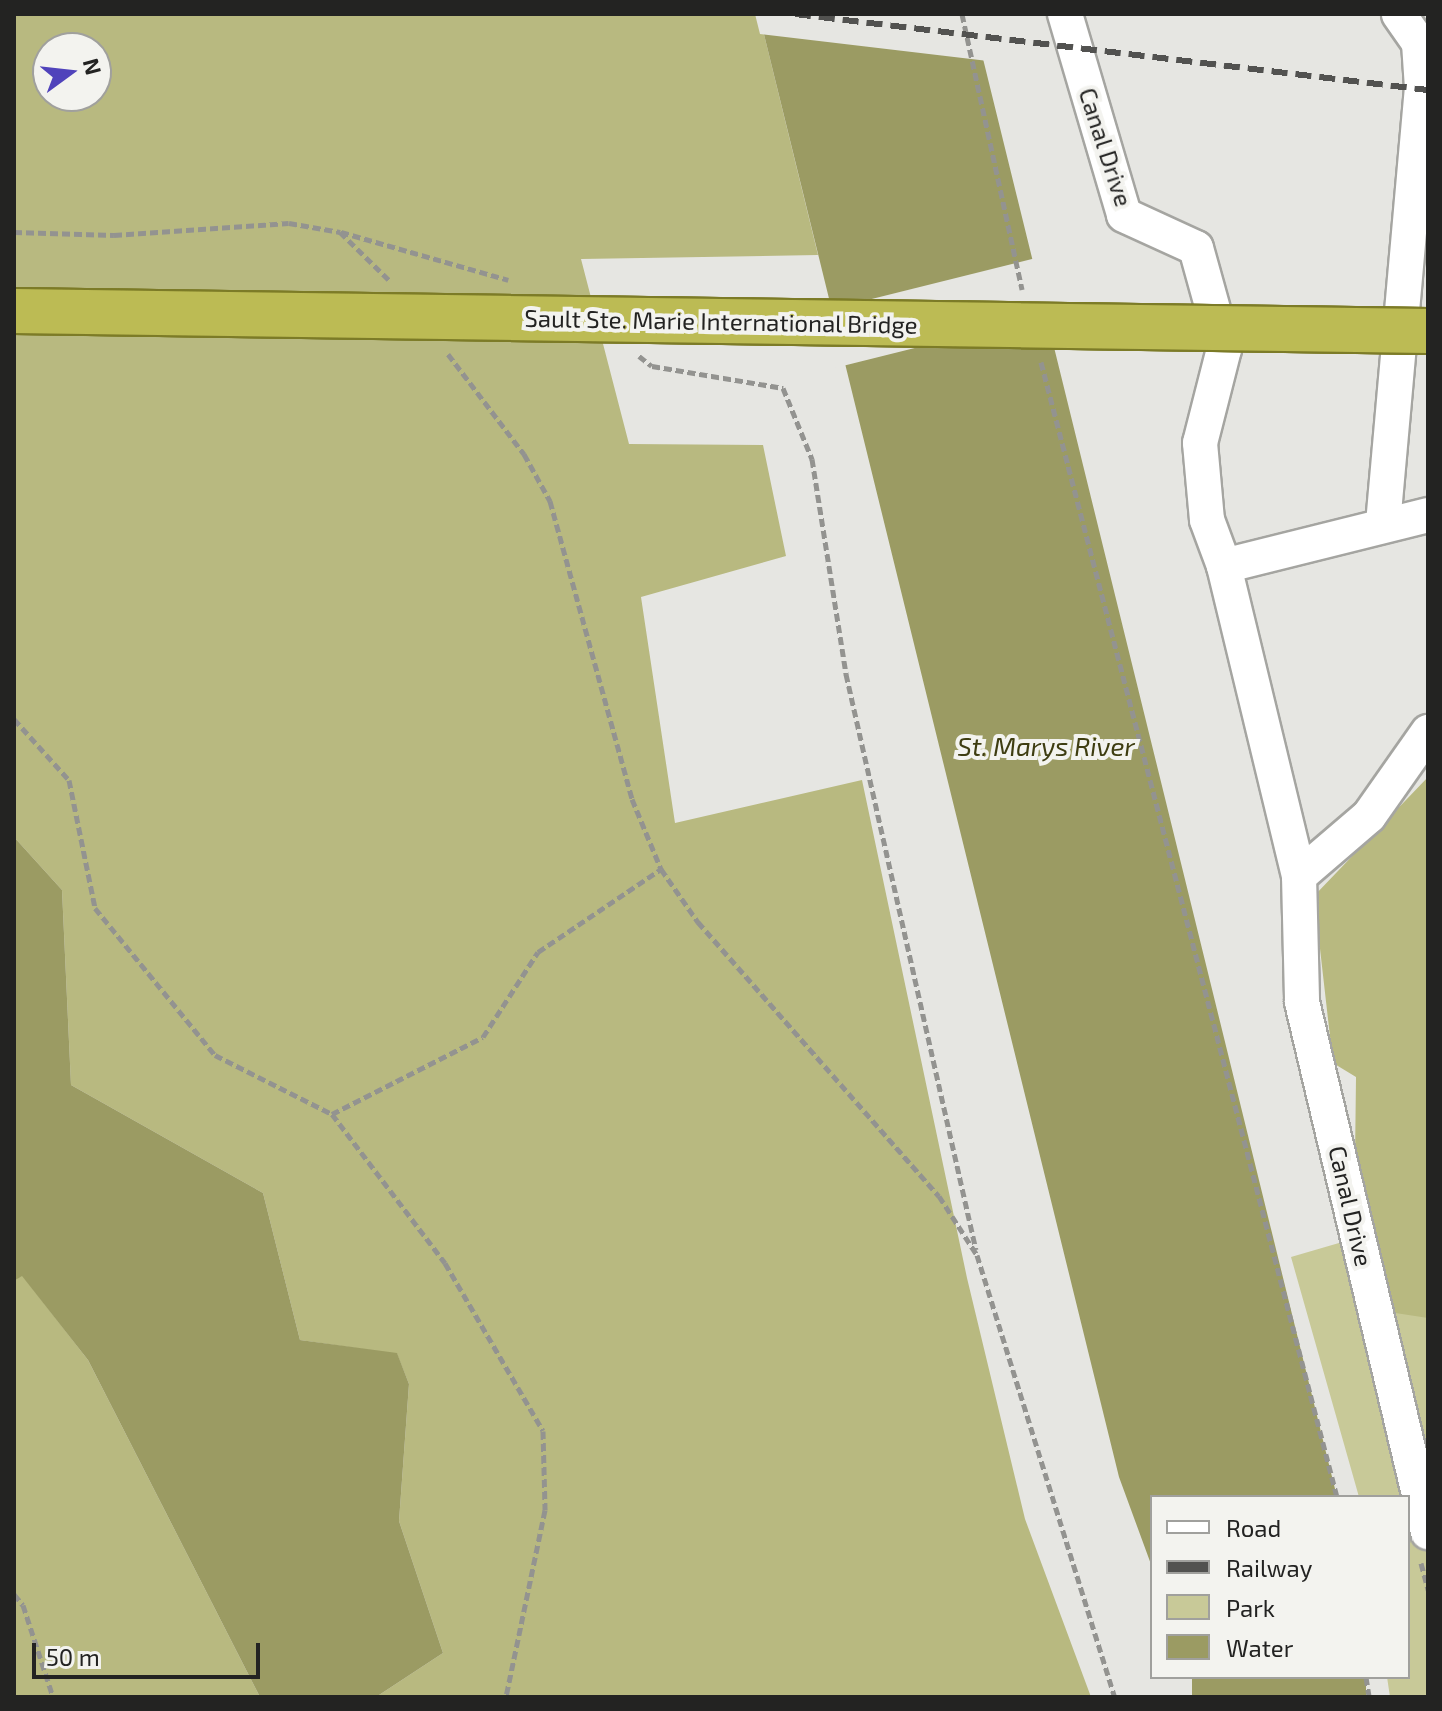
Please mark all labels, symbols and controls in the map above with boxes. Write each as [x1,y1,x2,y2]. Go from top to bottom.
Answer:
north arrow [32,32,112,112]
text: N [79,55,108,77]
street label: Canal Drive [1073,84,1139,210]
street label: Sault Ste. Marie International Bridge [524,303,918,339]
water label: St. Marys River [957,730,1135,762]
street label: Canal Drive [1323,1143,1379,1269]
legend [1150,1495,1410,1679]
text: Road [1226,1513,1281,1542]
text: Railway [1226,1553,1312,1582]
text: Park [1226,1593,1275,1622]
scale bar [36,1627,264,1677]
text: Water [1226,1633,1293,1662]
text: 50 m [46,1642,100,1671]

